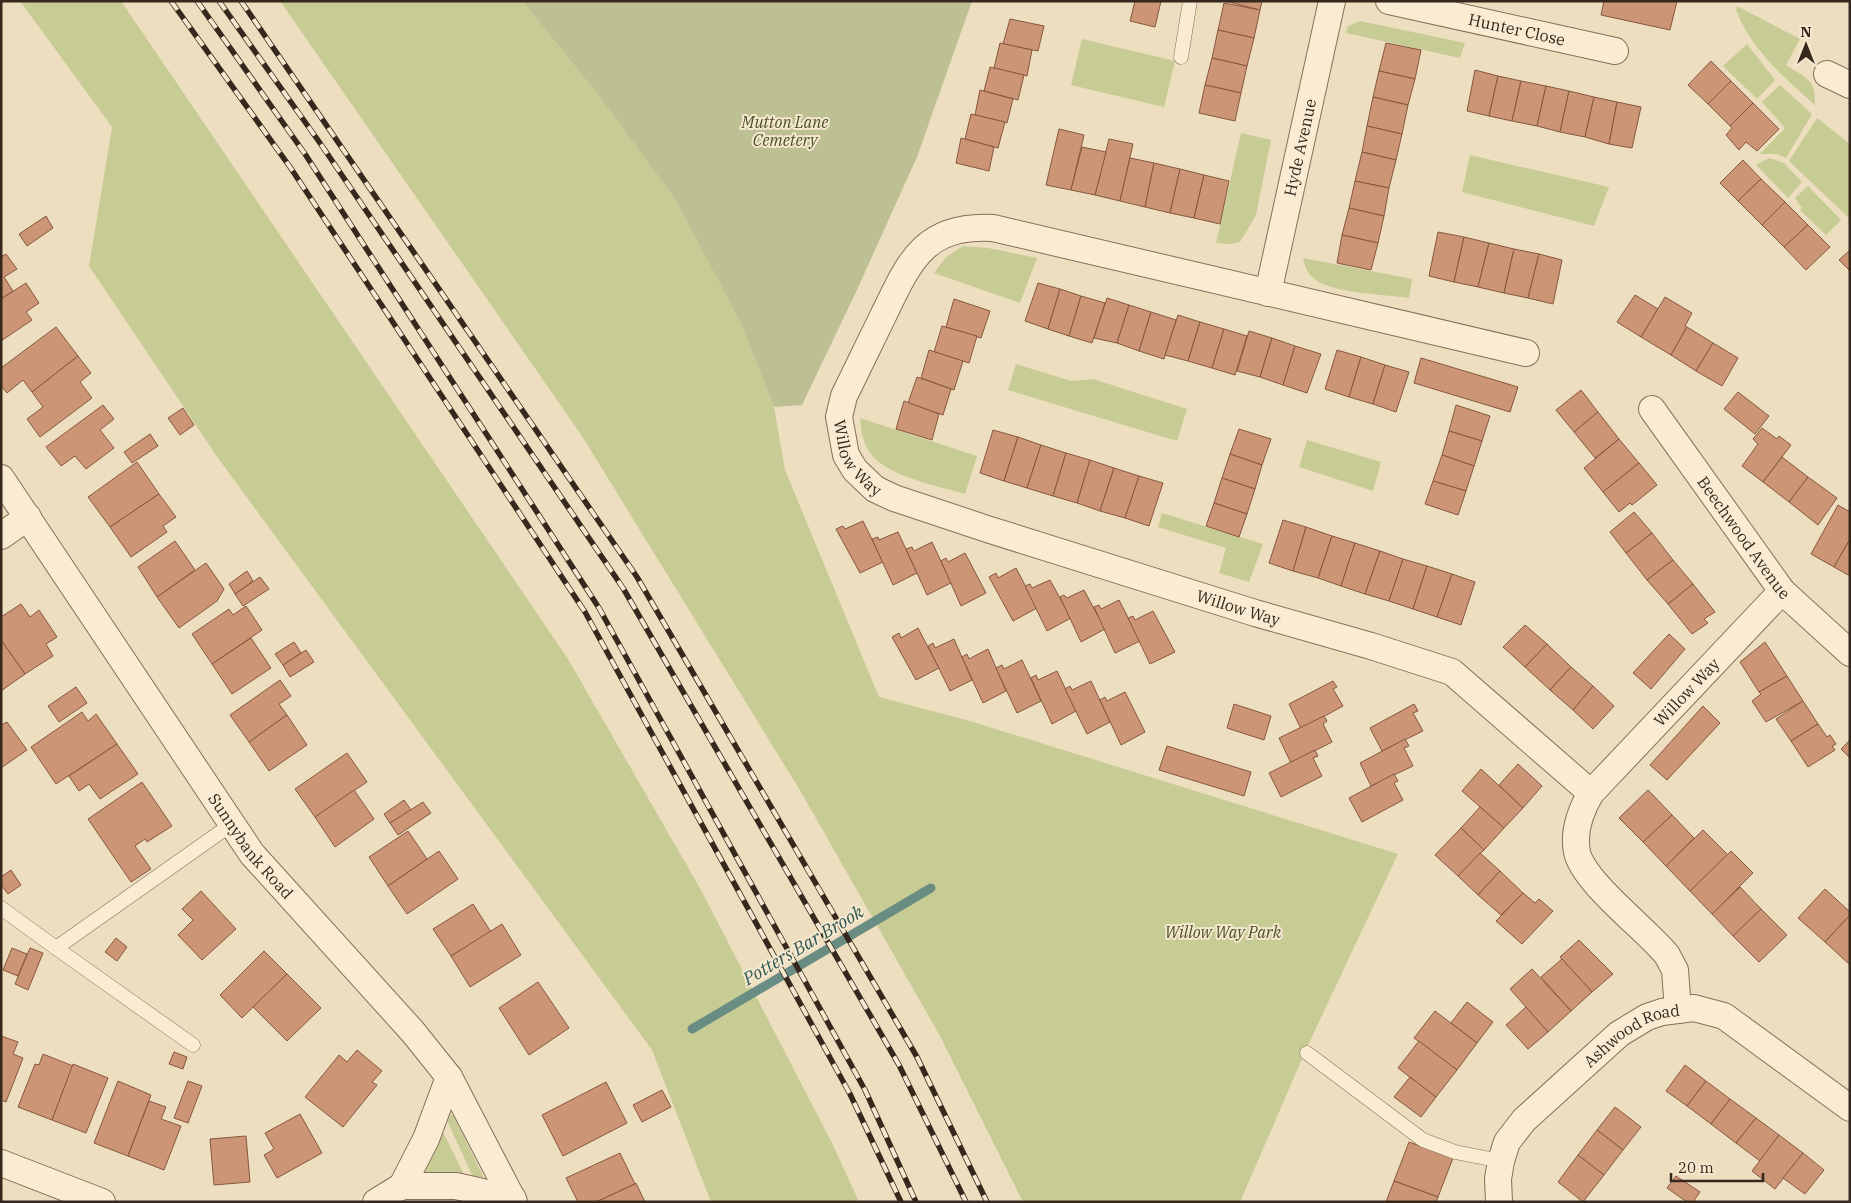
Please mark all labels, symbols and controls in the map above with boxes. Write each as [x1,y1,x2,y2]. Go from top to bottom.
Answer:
street label: Hunter Close [1467,9,1567,50]
north arrow [1781,20,1831,70]
text: N [1800,23,1812,41]
street label: Hyde Avenue [1280,97,1320,198]
park label: Mutton Lane Cemetery [741,112,828,150]
street label: Willow Way [830,418,885,501]
street label: Beechwood Avenue [1693,472,1794,603]
street label: Willow Way [1194,585,1283,630]
street label: Willow Way [1649,653,1724,730]
street label: Sunnybank Road [204,789,298,903]
water label: Potters Bar Brook [738,900,868,991]
park label: Willow Way Park [1165,922,1282,942]
street label: Ashwood Road [1579,1000,1681,1071]
scale bar [1671,1150,1764,1182]
text: 20 m [1678,1158,1714,1177]

